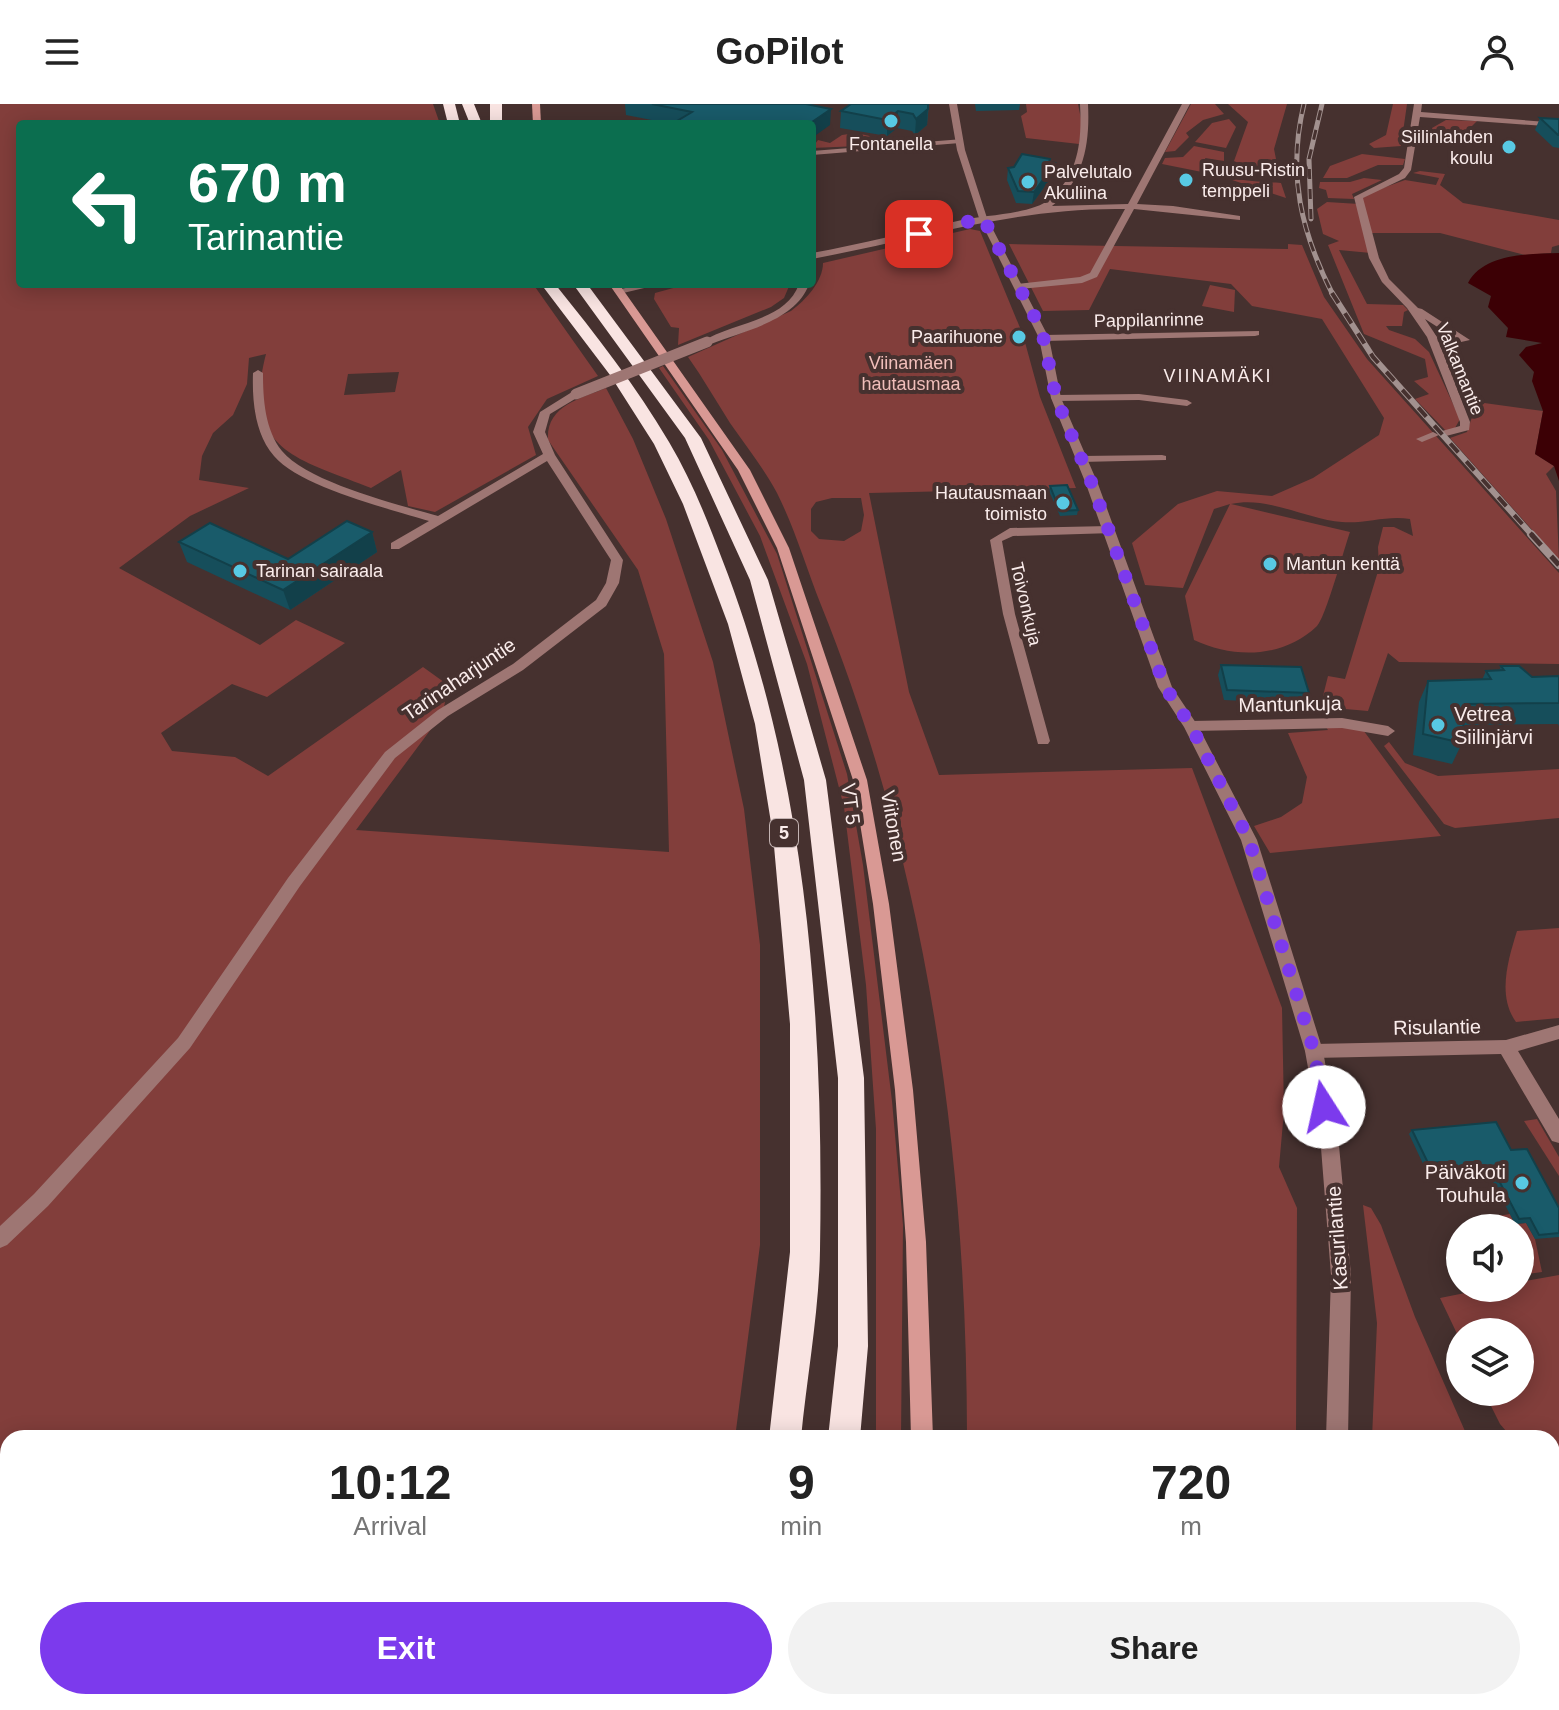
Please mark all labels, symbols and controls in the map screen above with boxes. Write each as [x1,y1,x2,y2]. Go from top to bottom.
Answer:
icon: menu [40,30,84,74]
icon: person [1475,30,1519,74]
text: GoPilot [716,31,844,72]
marker: Fontanella [882,112,900,130]
place label: Siilinlahden koulu [1401,127,1493,168]
place label: Fontanella [849,134,934,154]
marker: Siilinlahden koulu [1500,138,1518,156]
text: 670 m [188,151,347,214]
icon: left [56,152,160,256]
place label: Ruusu-Ristin temppeli [1202,160,1305,201]
place label: Palvelutalo Akuliina [1044,162,1132,203]
marker: Ruusu-Ristin temppeli [1177,171,1195,189]
marker: Palvelutalo Akuliina [1019,173,1037,191]
pin [885,200,953,268]
icon: arrive [897,212,941,256]
text: Tarinantie [188,217,344,258]
street label: Pappilanrinne [1094,309,1204,331]
street label: Valkamantie [1432,320,1488,418]
place label: Paarihuone [911,327,1003,347]
marker: Paarihuone [1010,328,1028,346]
park label: Viinamäen hautausmaa [861,353,962,394]
district label: VIINAMÄKI [1163,366,1273,386]
place label: Hautausmaan toimisto [935,483,1047,524]
marker: Hautausmaan toimisto [1054,494,1072,512]
place label: Mantun kenttä [1286,554,1401,574]
marker: Mantun kenttä [1261,555,1279,573]
street label: Toivonkuja [1007,560,1046,649]
place label: Tarinan sairaala [256,561,384,581]
marker: Tarinan sairaala [231,562,249,580]
street label: Tarinaharjuntie [398,633,520,725]
street label: Mantunkuja [1238,692,1343,716]
place label: Vetrea Siilinjärvi [1454,703,1533,748]
marker: Vetrea Siilinjärvi [1429,716,1447,734]
street label: VT 5 [838,782,864,826]
street label: Viitonen [877,789,911,863]
road number: 5 [770,819,798,847]
street label: Risulantie [1393,1015,1481,1039]
position arrow [1282,1065,1366,1149]
place label: Päiväkoti Touhula [1425,1161,1507,1206]
marker: Päiväkoti Touhula [1513,1174,1531,1192]
street label: Kasurilantie [1322,1185,1352,1291]
map controls [1446,1214,1534,1406]
button: sound [1446,1214,1534,1302]
button: layers [1446,1318,1534,1406]
text: 10:12 [329,1456,452,1509]
text: 9 [788,1456,815,1509]
text: 720 [1151,1456,1231,1509]
text: Arrival [353,1511,427,1541]
text: min [780,1511,822,1541]
text: m [1180,1511,1202,1541]
button: Exit [40,1602,772,1694]
button: Share [788,1602,1520,1694]

